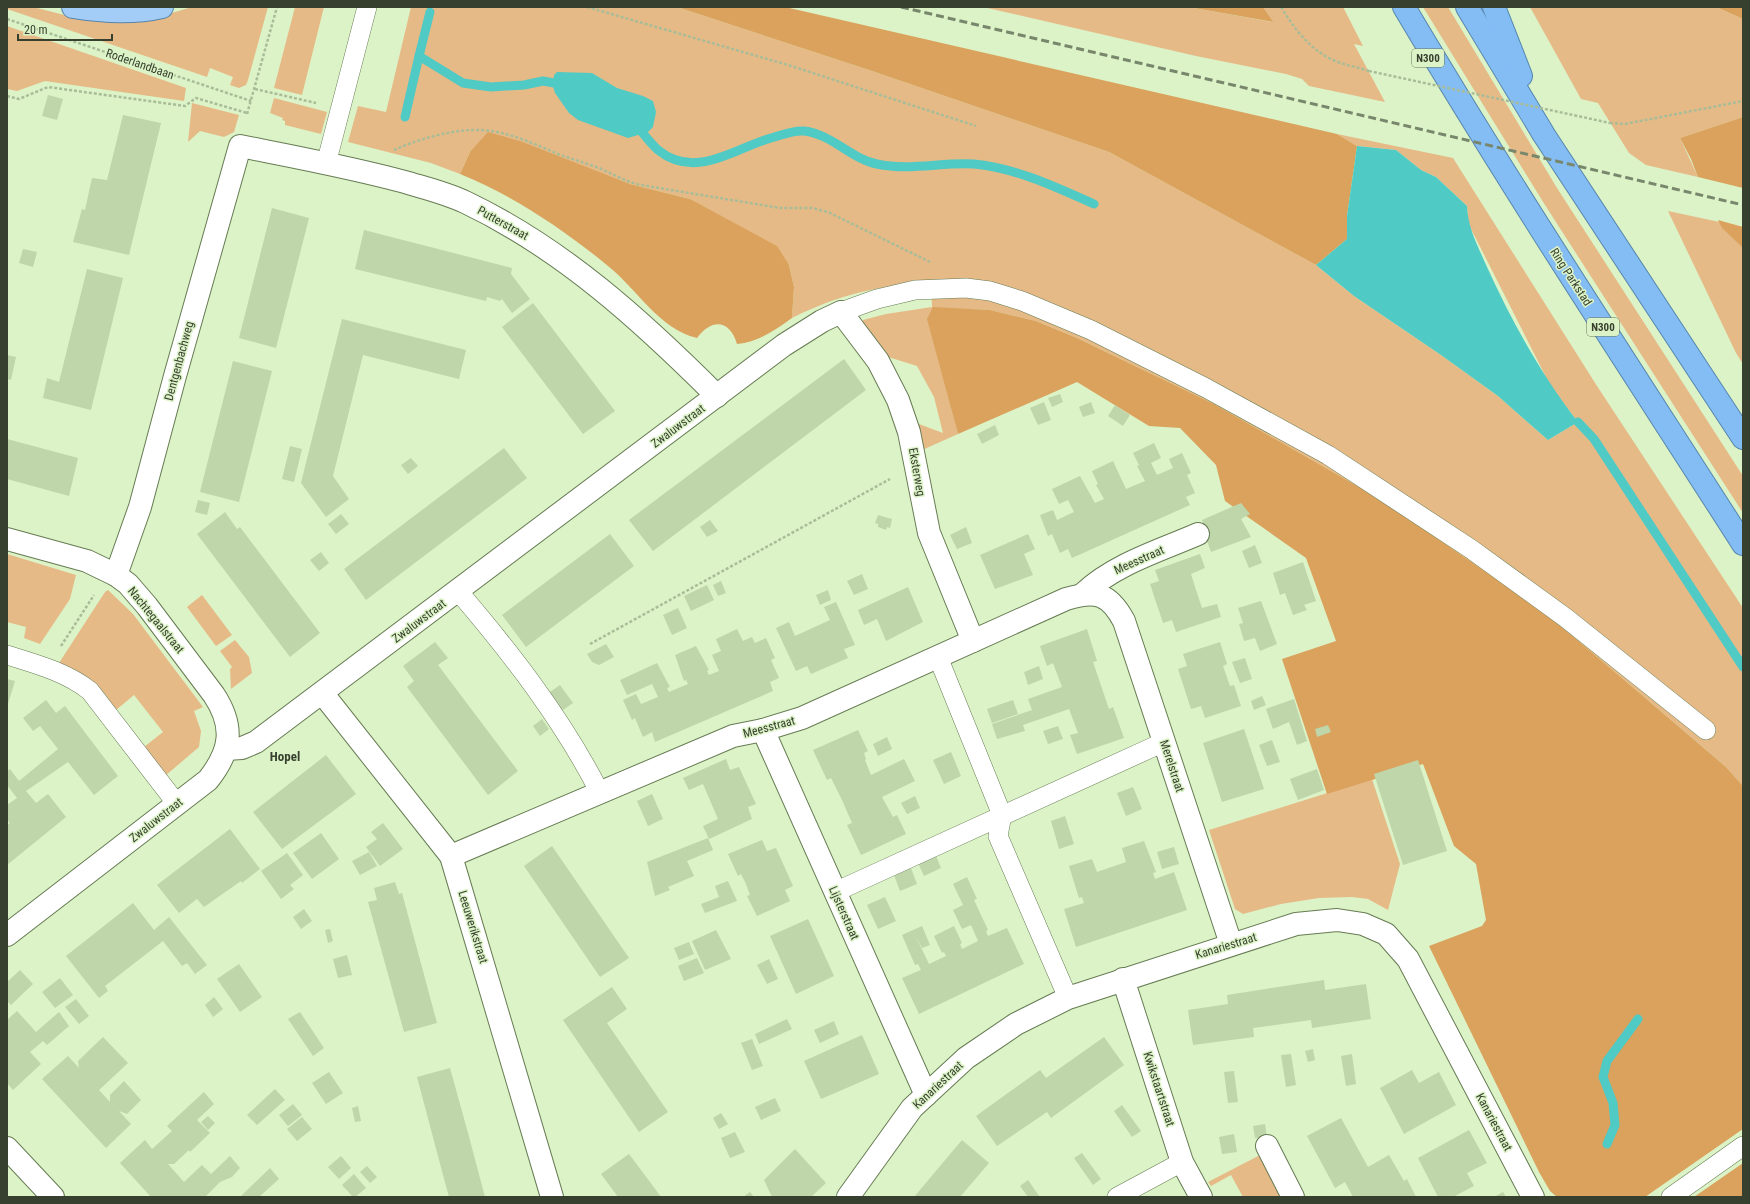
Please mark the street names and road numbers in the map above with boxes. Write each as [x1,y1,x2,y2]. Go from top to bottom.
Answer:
street label: Roderlandbaan [104,46,176,82]
road number: N300 [1412,49,1444,67]
street label: Putterstraat [475,203,531,243]
street label: Ring Parkstad [1547,246,1595,308]
road number: N300 [1587,318,1619,336]
street label: Dentgenbachweg [162,320,196,402]
street label: Zwaluwstraat [648,401,708,451]
street label: Eksterweg [906,447,928,497]
street label: Meesstraat [1112,543,1167,577]
street label: Nachtegaalstraat [125,584,187,656]
street label: Zwaluwstraat [389,596,449,646]
street label: Meesstraat [741,713,797,741]
street label: Merelstraat [1157,738,1187,794]
street label: Zwaluwstraat [127,795,186,845]
street label: Lijsterstraat [826,884,862,942]
street label: Leeuwerikstraat [455,889,491,966]
street label: Kanariestraat [1194,930,1259,962]
street label: Kwikstaartstraat [1140,1050,1178,1129]
street label: Kanariestraat [910,1058,966,1112]
street label: Kanariestraat [1473,1091,1515,1154]

